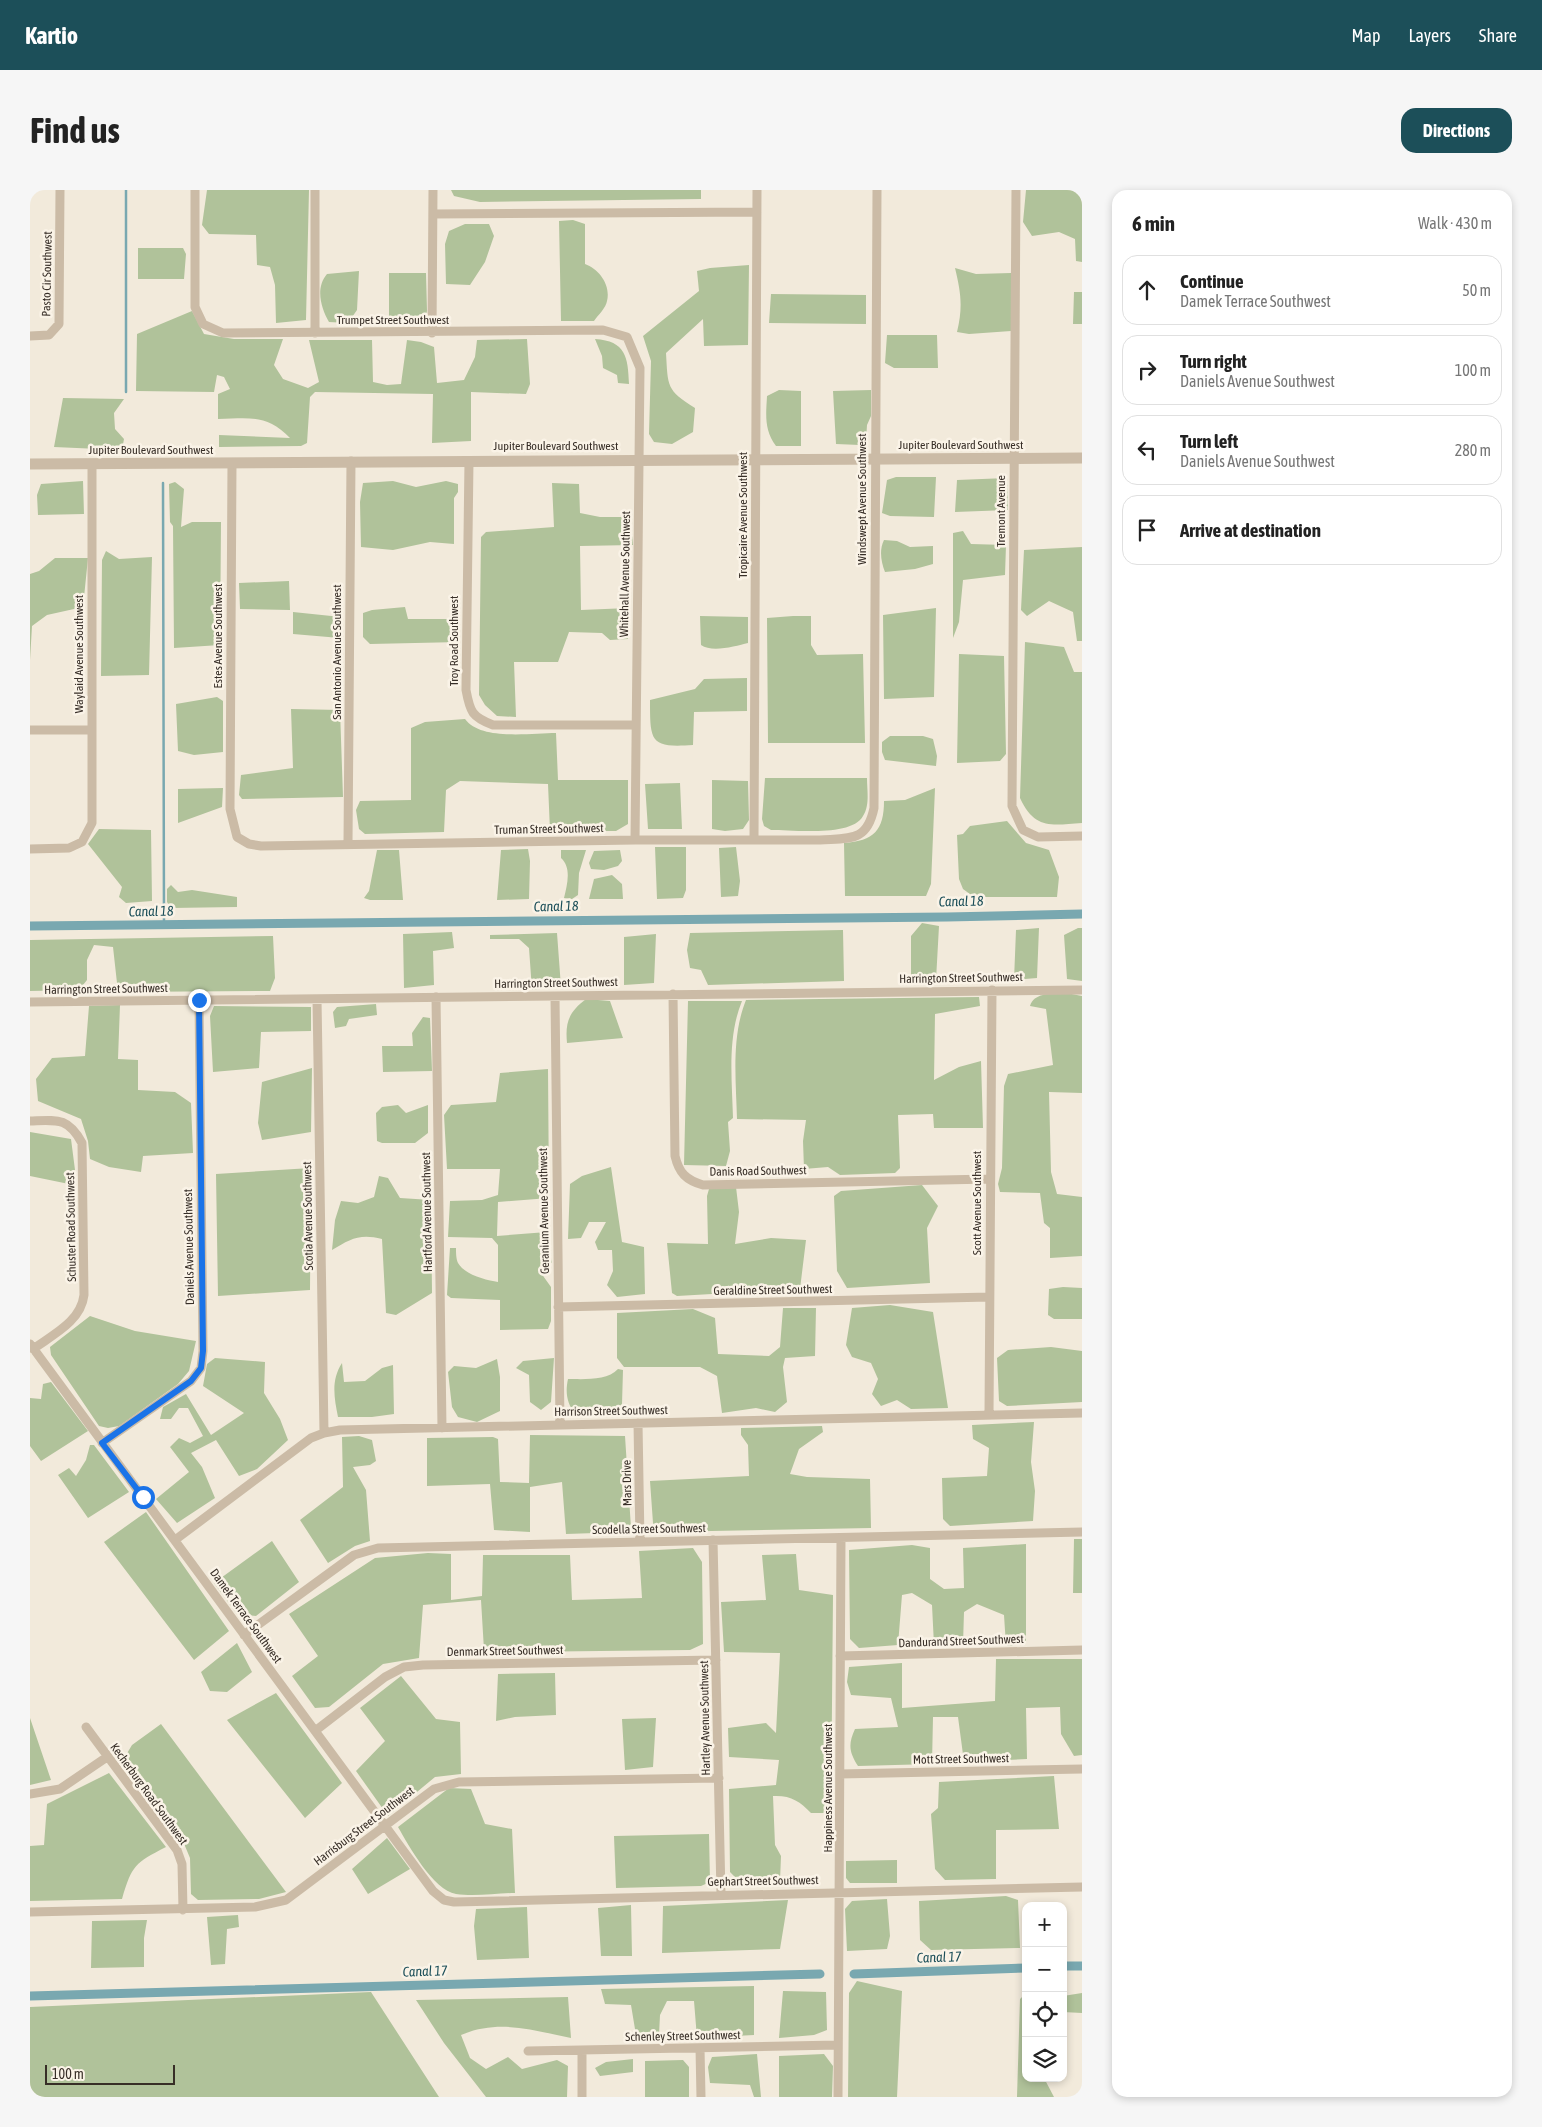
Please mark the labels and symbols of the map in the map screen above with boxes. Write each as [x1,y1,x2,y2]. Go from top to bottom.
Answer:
street label: Pasto Cir Southwest [39,231,55,317]
street label: Trumpet Street Southwest [337,313,450,327]
street label: Windswept Avenue Southwest [855,433,869,565]
street label: Jupiter Boulevard Southwest [899,438,1024,452]
street label: Jupiter Boulevard Southwest [494,439,619,453]
street label: Jupiter Boulevard Southwest [89,443,214,457]
street label: Tropicaire Avenue Southwest [736,451,750,578]
street label: Tremont Avenue [994,475,1008,547]
street label: Whitehall Avenue Southwest [617,510,633,637]
street label: Estes Avenue Southwest [211,583,225,688]
street label: San Antonio Avenue Southwest [330,584,344,720]
street label: Waylaid Avenue Southwest [72,594,86,713]
street label: Troy Road Southwest [447,595,461,686]
street label: Truman Street Southwest [494,821,604,837]
water label: Canal 18 [938,893,984,909]
water label: Canal 18 [533,898,579,914]
water label: Canal 18 [128,903,174,919]
street label: Harrington Street Southwest [899,970,1024,986]
street label: Harrington Street Southwest [494,975,619,991]
street label: Harrington Street Southwest [44,981,169,997]
route end [188,989,211,1012]
street label: Geranium Avenue Southwest [536,1147,552,1274]
street label: Scott Avenue Southwest [970,1150,984,1255]
street label: Hartford Avenue Southwest [419,1151,435,1272]
street label: Scotia Avenue Southwest [300,1161,316,1271]
street label: Danis Road Southwest [709,1163,807,1179]
street label: Schuster Road Southwest [63,1171,79,1282]
street label: Daniels Avenue Southwest [181,1188,197,1305]
street label: Geraldine Street Southwest [713,1282,833,1298]
street label: Harrison Street Southwest [554,1403,668,1419]
street label: Mars Drive [620,1460,634,1506]
route start [132,1486,155,1509]
street label: Scodella Street Southwest [592,1521,707,1537]
street label: Damek Terrace Southwest [207,1566,285,1666]
street label: Dandurand Street Southwest [898,1632,1025,1650]
street label: Denmark Street Southwest [447,1643,564,1659]
street label: Hartley Avenue Southwest [697,1660,713,1776]
street label: Happiness Avenue Southwest [821,1723,835,1852]
street label: Kecherburg Road Southwest [107,1740,191,1848]
street label: Mott Street Southwest [913,1751,1010,1767]
street label: Harrisburg Street Southwest [311,1783,417,1868]
street label: Gephart Street Southwest [707,1873,819,1889]
water label: Canal 17 [916,1948,962,1966]
water label: Canal 17 [402,1962,448,1980]
street label: Schenley Street Southwest [625,2028,741,2044]
scale bar [45,2062,175,2085]

